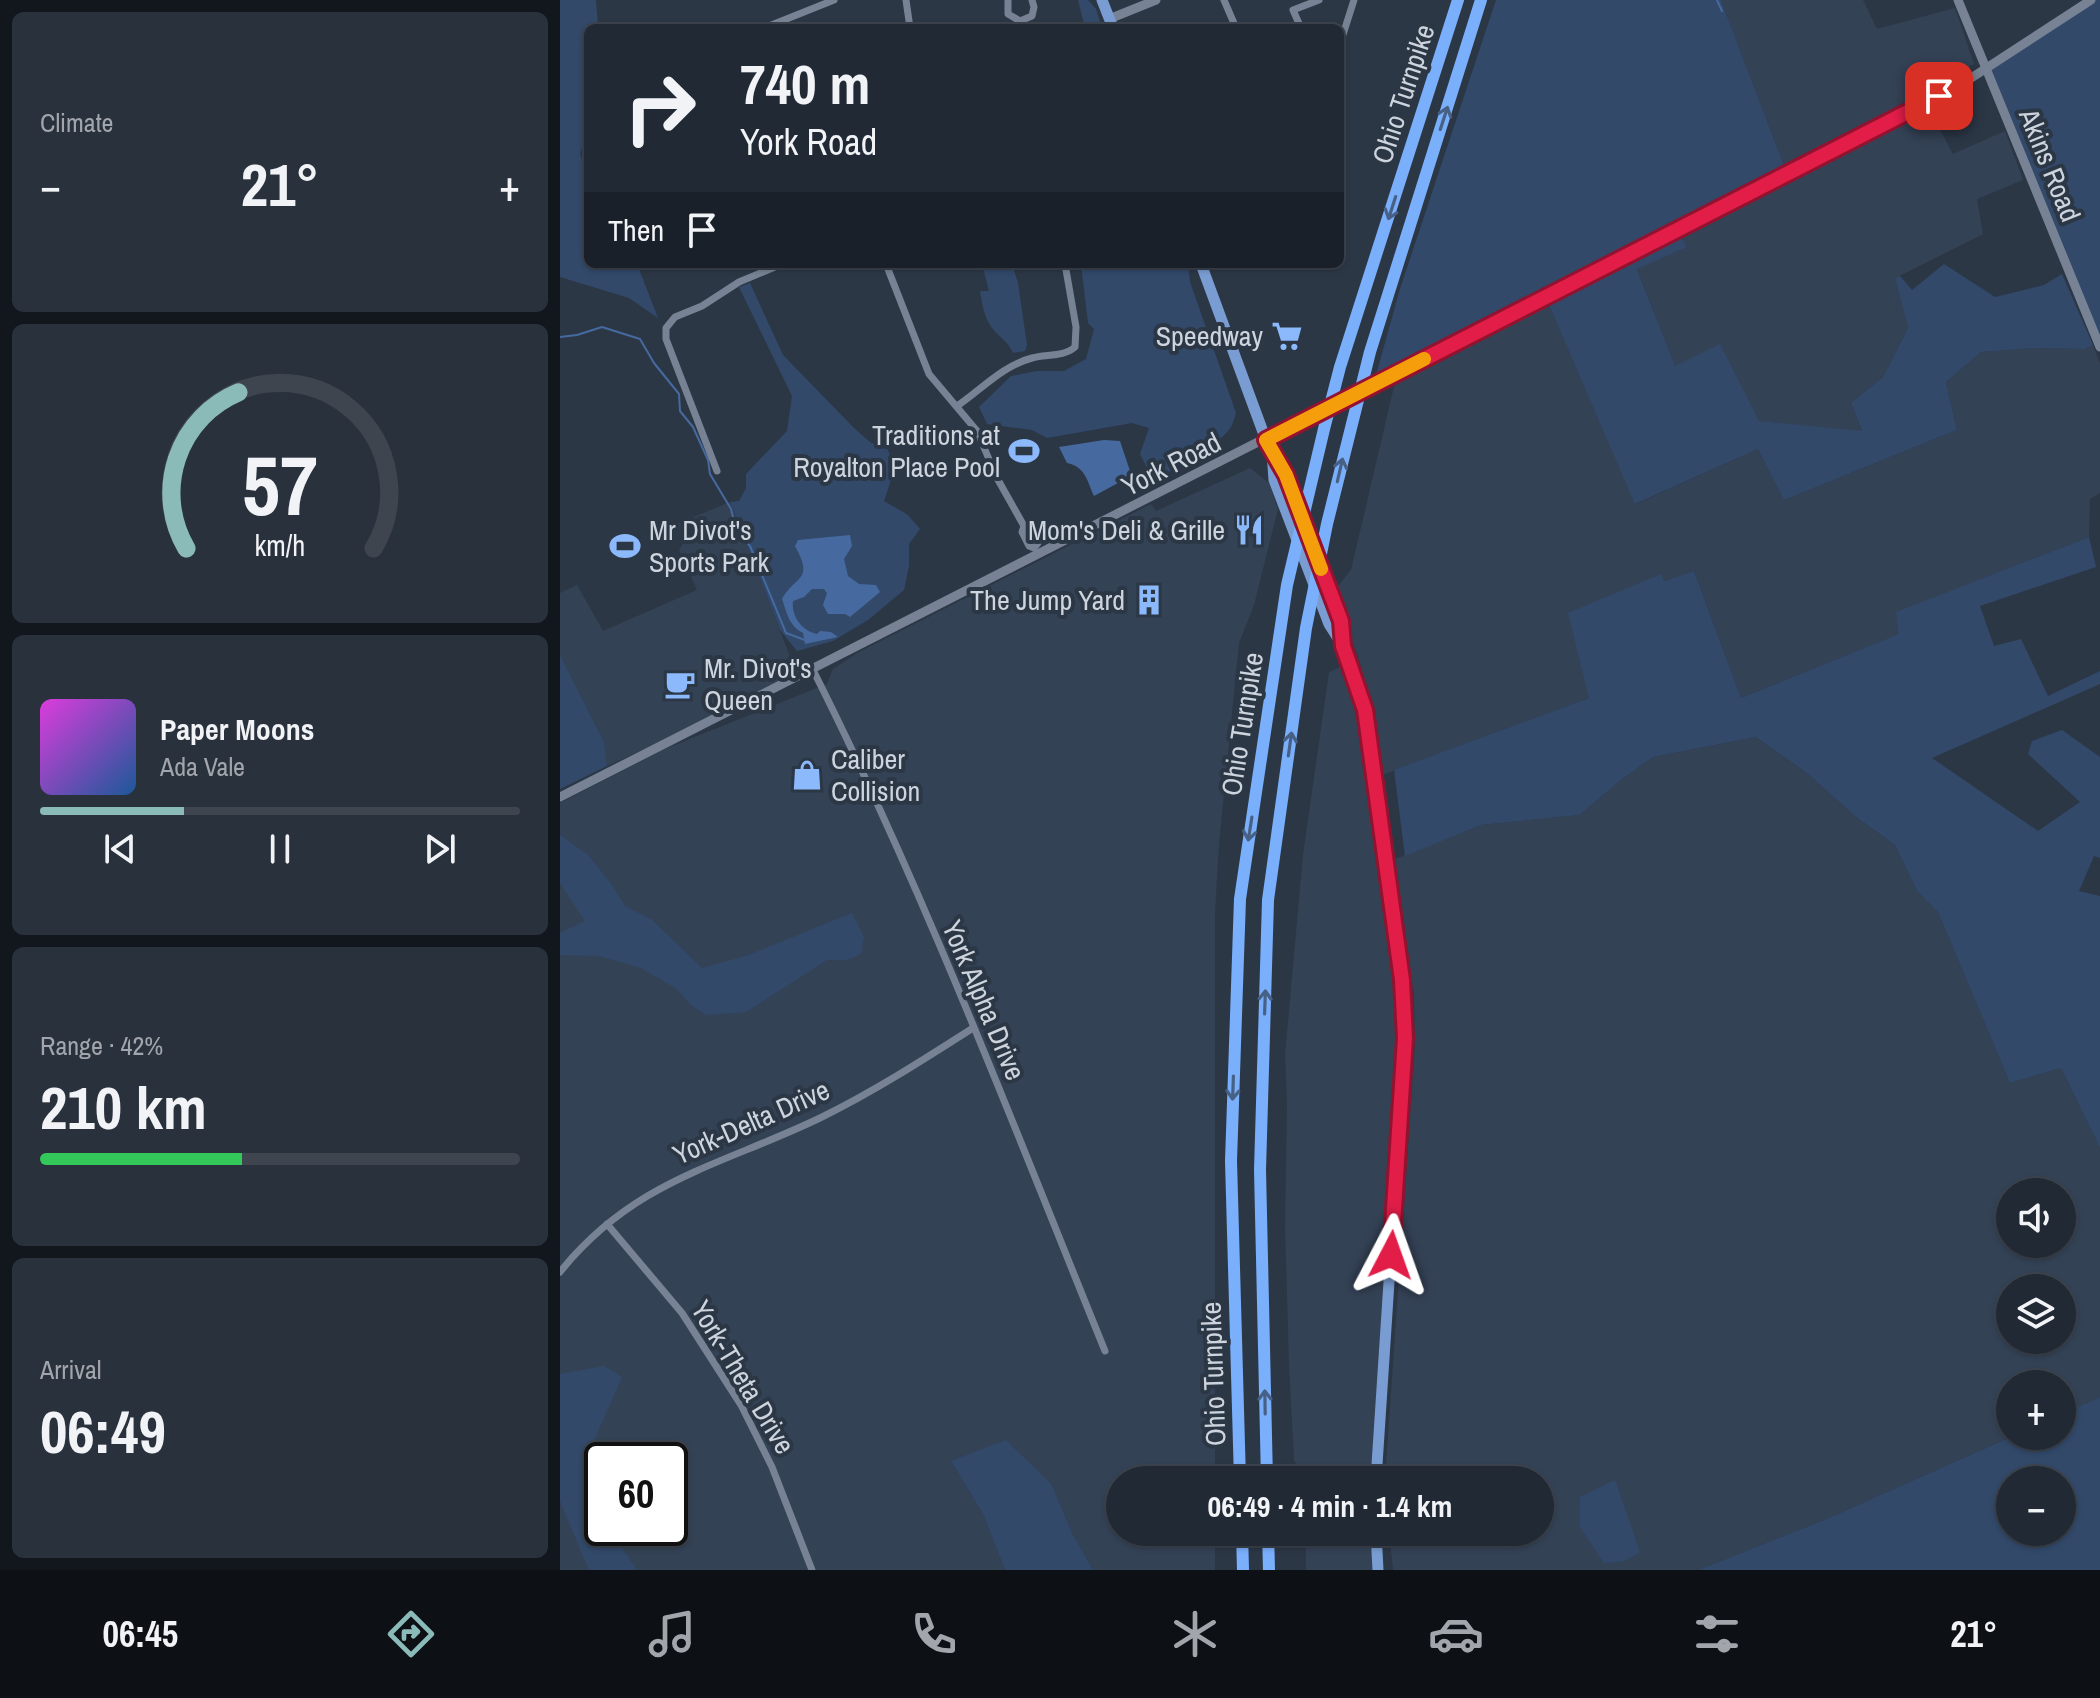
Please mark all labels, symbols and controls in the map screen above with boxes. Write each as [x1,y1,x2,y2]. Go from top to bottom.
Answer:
street label: Ohio Turnpike [1363,19,1443,169]
text: 740 m [740,46,870,121]
icon: right [608,56,712,160]
pin [1905,62,1973,130]
icon: arrive [1917,74,1961,118]
street label: Akins Road [2010,102,2090,227]
text: Climate [40,105,113,140]
one-way arrow [1437,105,1452,131]
text: York Road [740,118,877,166]
text: 21° [241,144,319,225]
text: − [40,155,61,215]
text: + [499,155,520,215]
one-way arrow [1383,195,1398,220]
icon: arrive [680,208,724,252]
text: Then [608,210,664,250]
place label: Speedway [1156,317,1264,355]
supermarket icon: Speedway [1270,319,1304,353]
place label: Traditions at Royalton Place Pool [793,416,1000,486]
street label: York Road [1115,423,1227,505]
text: 57 [242,429,318,541]
sports icon: Traditions at Royalton Place Pool [1007,434,1041,468]
one-way arrow [1333,458,1348,484]
place label: Mr Divot's Sports Park [649,511,769,581]
place label: Mom's Deli & Grille [1028,511,1225,549]
restaurant icon: Mom's Deli & Grille [1232,513,1266,547]
text: km/h [255,527,305,566]
sports icon: Mr Divot's Sports Park [608,529,642,563]
place label: The Jump Yard [970,581,1125,619]
building icon: The Jump Yard [1132,583,1166,617]
place label: Mr. Divot's Queen [704,649,812,719]
street label: Ohio Turnpike [1212,650,1272,798]
cafe icon: Mr. Divot's Queen [663,667,697,701]
text: Paper Moons [160,709,314,749]
one-way arrow [1283,732,1298,757]
place label: Caliber Collision [831,740,920,810]
text: Ada Vale [160,749,245,784]
shop icon: Caliber Collision [790,758,824,792]
one-way arrow [1242,815,1257,841]
icon: previous [98,827,142,871]
icon: pause [258,827,302,871]
icon: next [418,827,462,871]
street label: York Alpha Drive [933,914,1035,1086]
one-way arrow [1258,989,1273,1016]
text: Range · 42% [40,1028,163,1063]
text: 210 km [40,1067,207,1148]
street label: York-Delta Drive [667,1071,835,1173]
one-way arrow [1226,1074,1241,1101]
map controls [1996,1178,2076,1546]
button: sound [1996,1178,2076,1258]
position arrow [1349,1213,1433,1297]
button: layers [1996,1274,2076,1354]
street label: York-Theta Drive [682,1293,804,1461]
street label: Ohio Turnpike [1191,1301,1235,1447]
text: Arrival [40,1352,102,1387]
button: + [1996,1370,2076,1450]
one-way arrow [1257,1389,1273,1416]
text: 06:49 [40,1391,166,1472]
speed limit sign: 60 [584,1442,688,1546]
button: − [1996,1466,2076,1546]
text: 06:49 · 4 min · 1.4 km [1208,1486,1452,1526]
icon: directions [383,1606,439,1662]
icon: music [644,1606,700,1662]
icon: phone [906,1606,962,1662]
icon: climate [1167,1606,1223,1662]
icon: car [1428,1606,1484,1662]
icon: filters [1689,1606,1745,1662]
text: 06:45 [103,1610,178,1658]
text: 21° [1950,1610,1997,1658]

